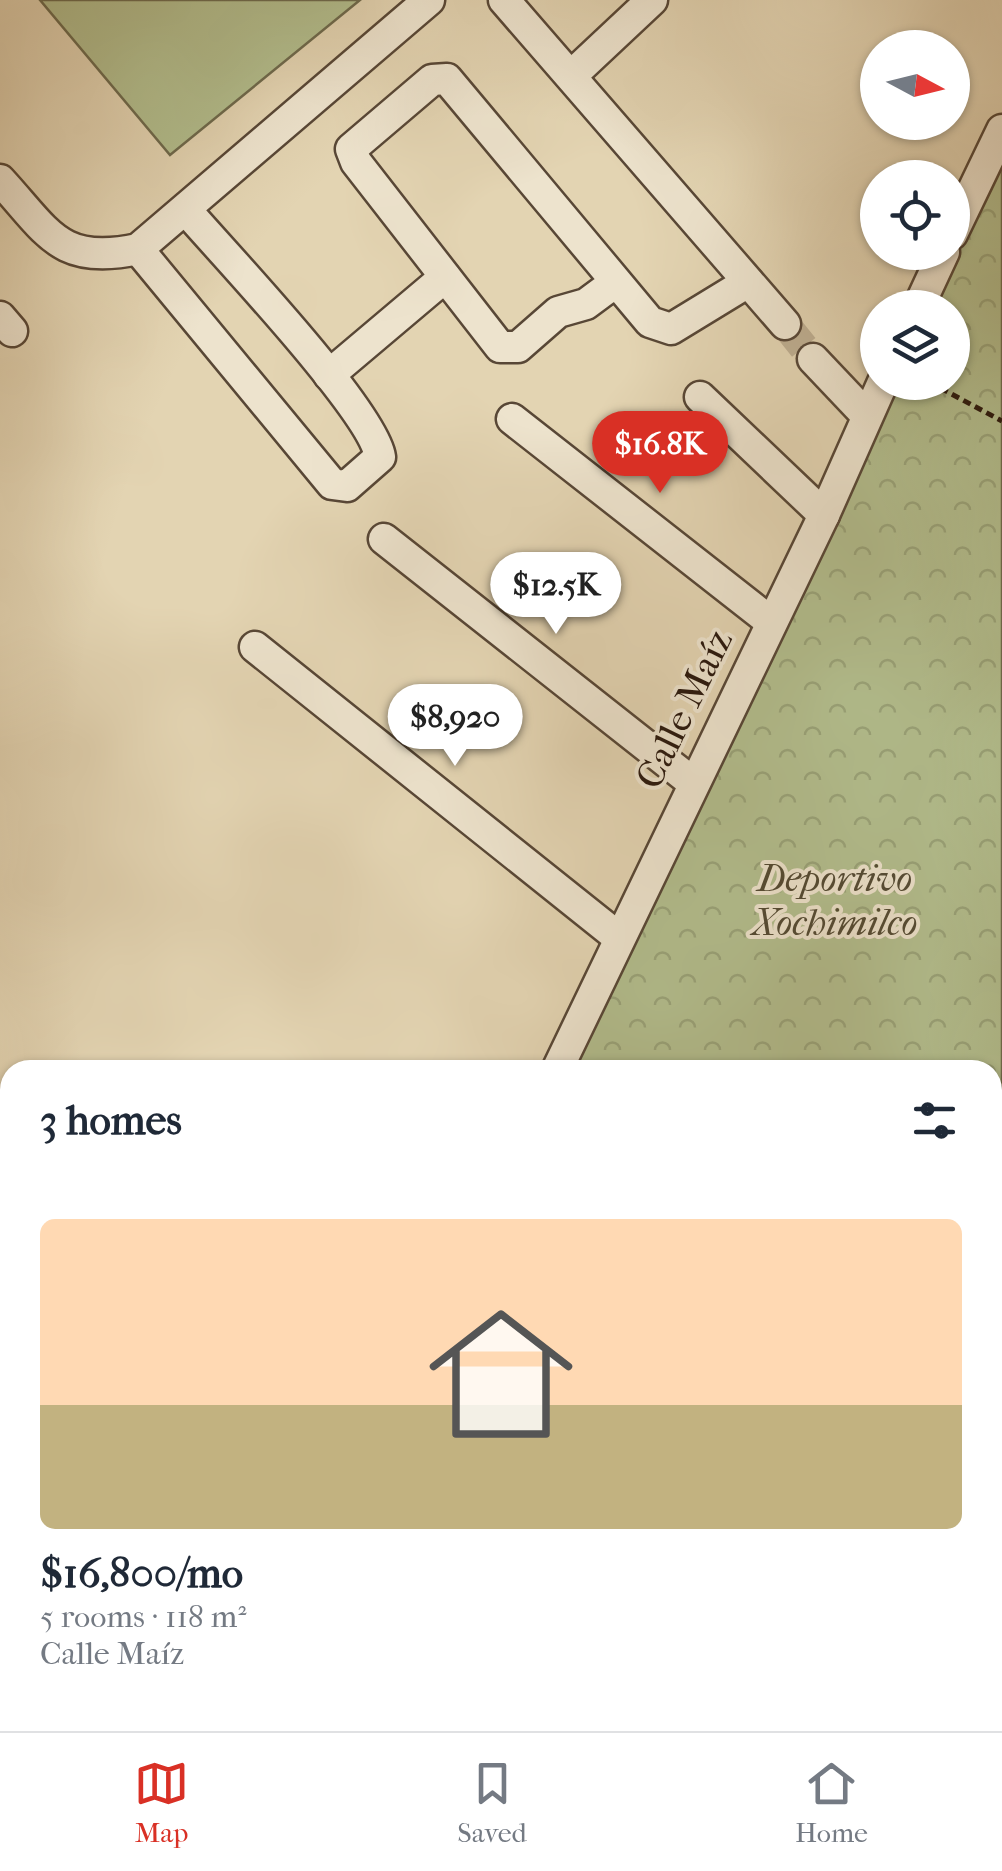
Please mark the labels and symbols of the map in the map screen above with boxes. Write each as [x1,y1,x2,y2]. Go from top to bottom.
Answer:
north arrow [860,30,970,140]
pin: $16.8K [579,411,741,496]
pin: $12.5K [475,552,637,637]
street label: Calle Maíz [626,622,742,796]
pin: $8,920 [374,684,536,769]
park label: Deportivo Xochimilco [749,856,918,945]

